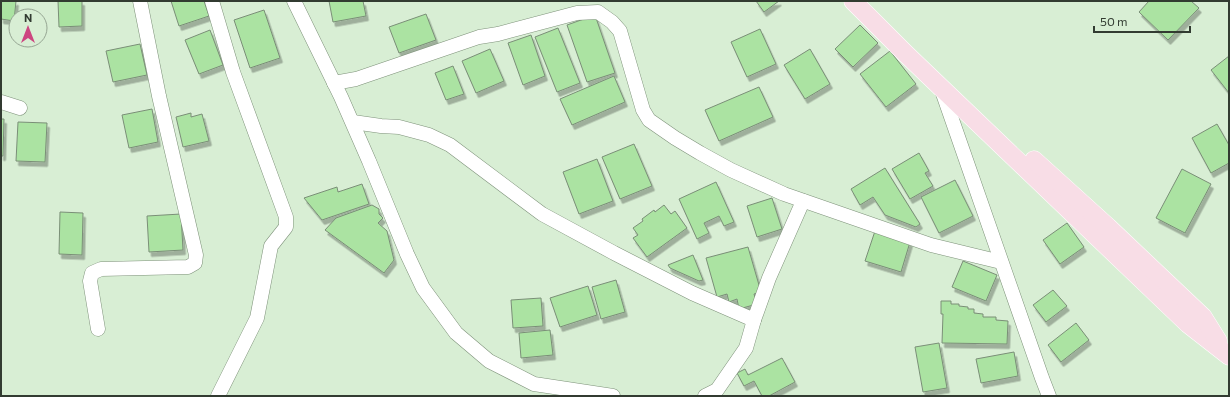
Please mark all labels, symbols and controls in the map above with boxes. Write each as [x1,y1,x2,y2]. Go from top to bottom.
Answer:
north arrow [8,8,48,48]
scale bar [1094,8,1190,34]
text: N [24,11,32,24]
text: 50 m [1100,14,1128,28]

